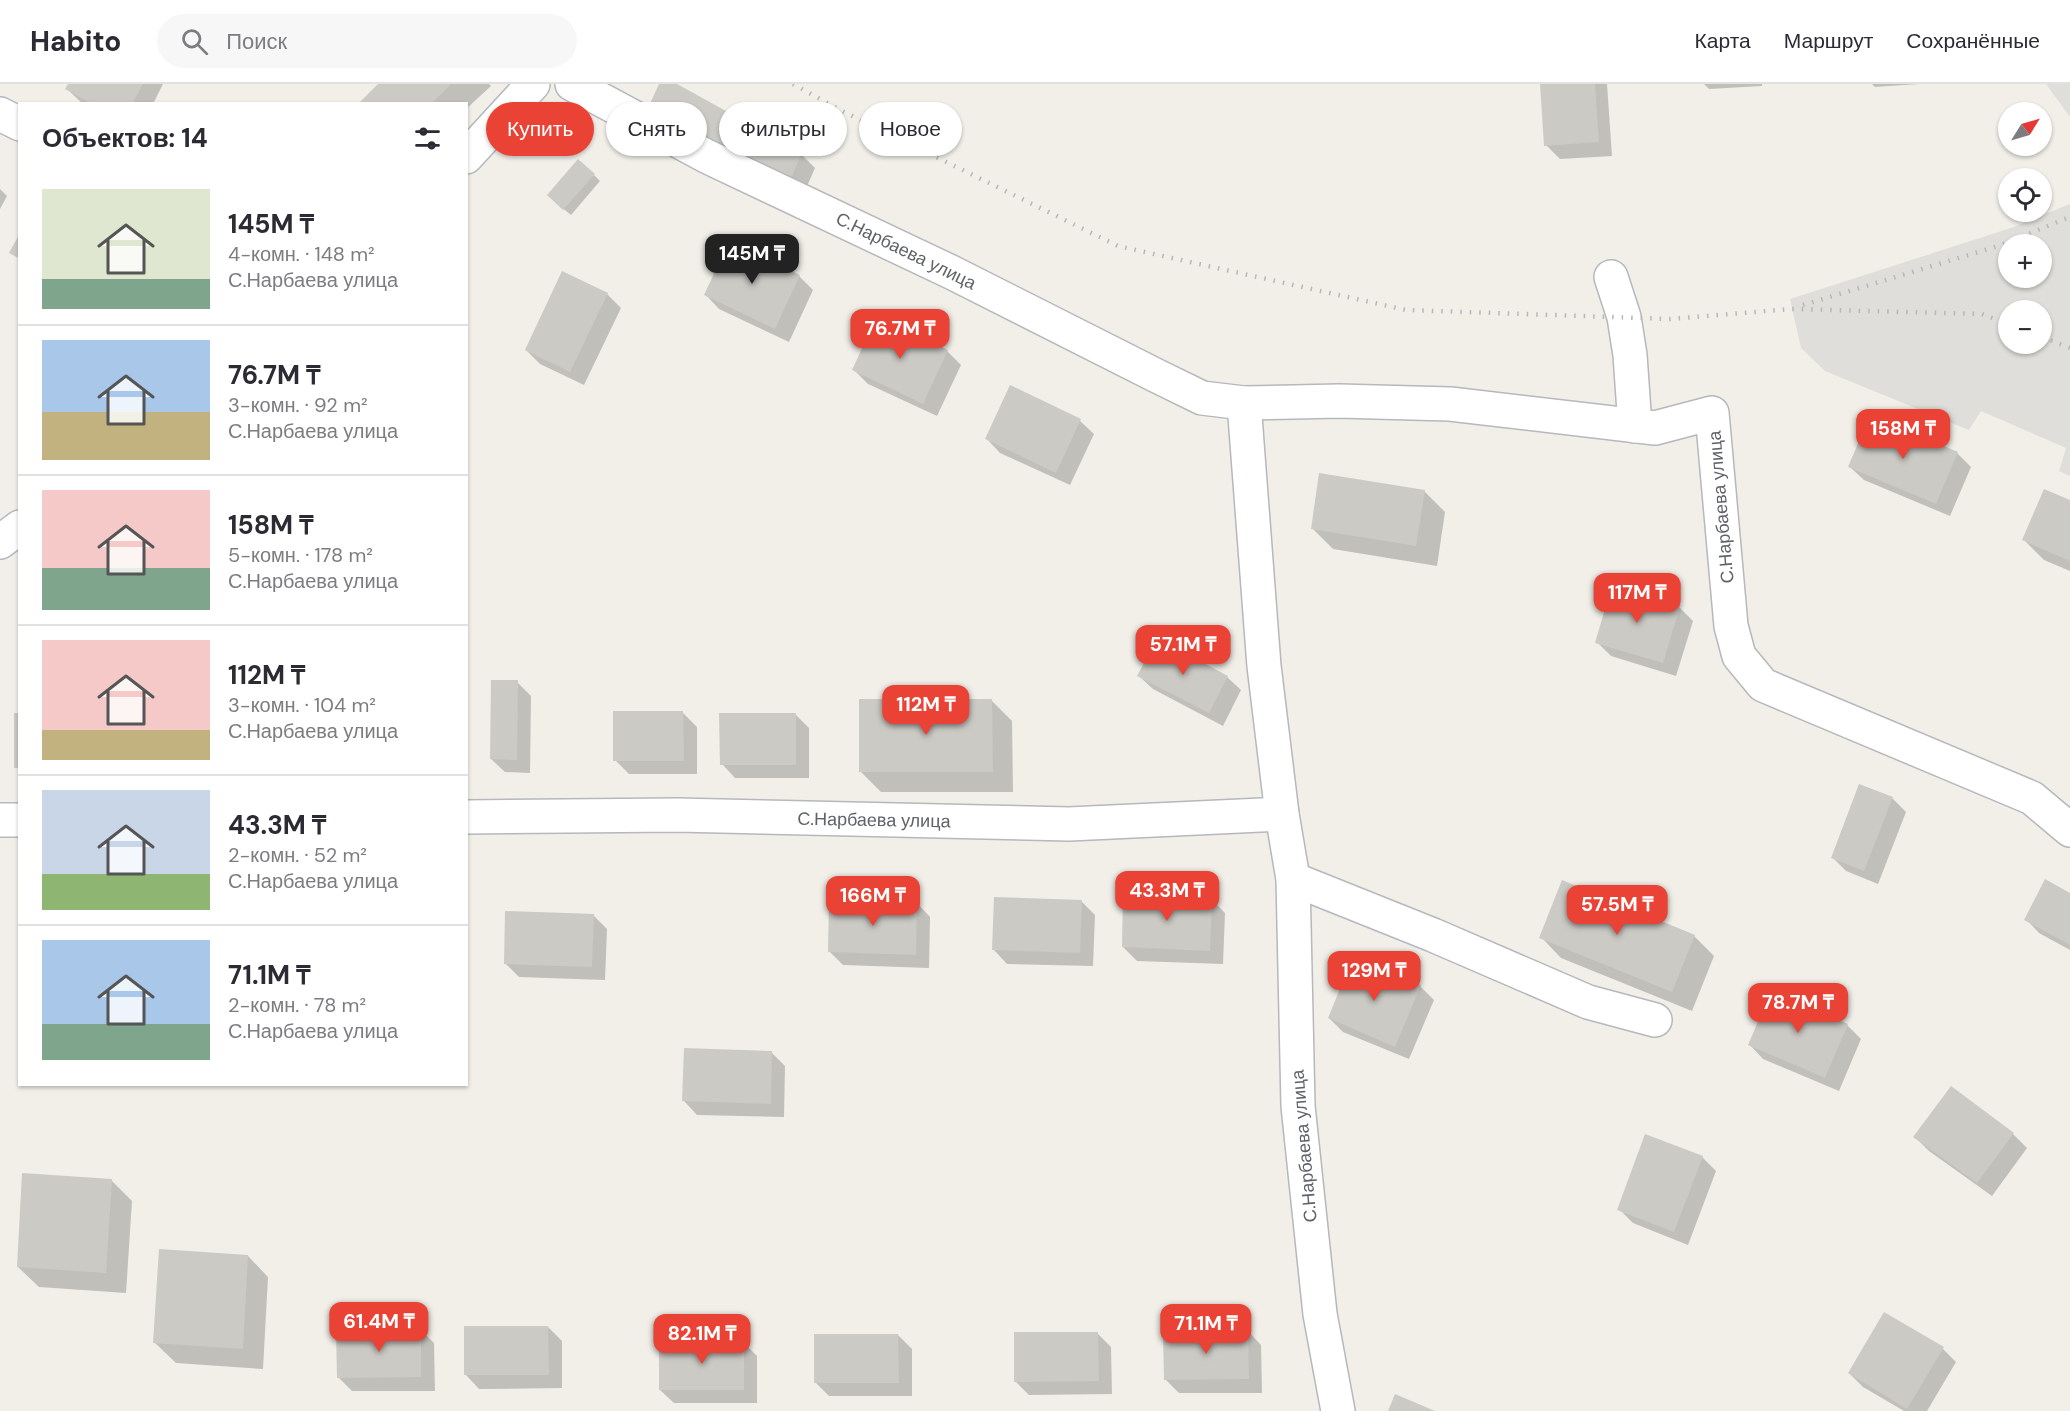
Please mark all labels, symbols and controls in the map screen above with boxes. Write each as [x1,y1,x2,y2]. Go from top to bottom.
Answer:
search box [157,14,577,68]
text: Habito [30,23,121,60]
icon: search [178,25,211,58]
text: Поиск [226,27,287,56]
text: Карта [1695,27,1751,55]
text: Маршрут [1784,27,1873,55]
text: Сохранённые [1906,27,2040,55]
chip: Купить [486,102,594,156]
chip: Снять [606,102,707,156]
chip: Фильтры [719,102,847,156]
chip: Новое [859,102,962,156]
north arrow [1998,102,2052,156]
map controls [1998,102,2052,354]
text: Объектов: 14 [42,121,208,155]
icon: filters [411,122,444,155]
button: locate [1998,168,2052,222]
text: 145M ₸ [228,207,314,241]
street label: С.Нарбаева улица [832,207,981,296]
icon: home [90,213,162,285]
pin: 145M ₸ [703,234,801,285]
button: + [1998,234,2052,288]
text: 145M ₸ [719,240,785,266]
text: 4-комн. · 148 m² [228,241,375,267]
text: С.Нарбаева улица [228,267,398,293]
button: − [1998,300,2052,354]
pin: 76.7M ₸ [845,309,955,360]
text: 76.7M ₸ [864,315,936,341]
text: 76.7M ₸ [228,358,320,392]
icon: home [90,364,162,436]
text: 3-комн. · 92 m² [228,392,368,418]
pin: 158M ₸ [1854,409,1952,460]
text: 158M ₸ [1870,415,1936,441]
text: С.Нарбаева улица [228,418,398,444]
street label: С.Нарбаева улица [1702,429,1740,584]
text: 158M ₸ [228,508,313,542]
icon: home [90,514,162,586]
text: 5-комн. · 178 m² [228,542,373,568]
text: С.Нарбаева улица [228,568,398,594]
pin: 117M ₸ [1588,573,1686,624]
text: 117M ₸ [1608,579,1666,605]
pin: 57.1M ₸ [1128,625,1238,676]
text: 57.1M ₸ [1150,631,1216,657]
text: 112M ₸ [228,658,305,692]
icon: home [90,664,162,736]
pin: 112M ₸ [877,685,975,736]
text: 112M ₸ [896,691,956,717]
text: 3-комн. · 104 m² [228,692,376,718]
text: С.Нарбаева улица [228,718,398,744]
street label: С.Нарбаева улица [797,807,952,833]
text: 43.3M ₸ [228,808,326,842]
icon: home [90,814,162,886]
text: 2-комн. · 52 m² [228,842,367,868]
text: С.Нарбаева улица [228,868,398,894]
pin: 43.3M ₸ [1112,871,1222,922]
pin: 166M ₸ [824,876,922,927]
text: 43.3M ₸ [1129,877,1205,903]
text: 166M ₸ [840,882,906,908]
pin: 57.5M ₸ [1562,885,1672,936]
text: 57.5M ₸ [1581,891,1653,917]
pin: 129M ₸ [1325,951,1423,1002]
text: 129M ₸ [1342,957,1406,983]
text: 71.1M ₸ [228,958,310,992]
icon: home [90,964,162,1036]
pin: 78.7M ₸ [1743,983,1853,1034]
text: 78.7M ₸ [1762,989,1834,1015]
text: 2-комн. · 78 m² [228,992,366,1018]
text: С.Нарбаева улица [228,1018,398,1044]
street label: С.Нарбаева улица [1285,1068,1323,1223]
pin: 61.4M ₸ [324,1302,434,1353]
pin: 71.1M ₸ [1151,1304,1261,1355]
text: 61.4M ₸ [343,1308,415,1334]
text: 71.1M ₸ [1174,1310,1238,1336]
pin: 82.1M ₸ [647,1314,757,1365]
text: 82.1M ₸ [667,1320,737,1346]

